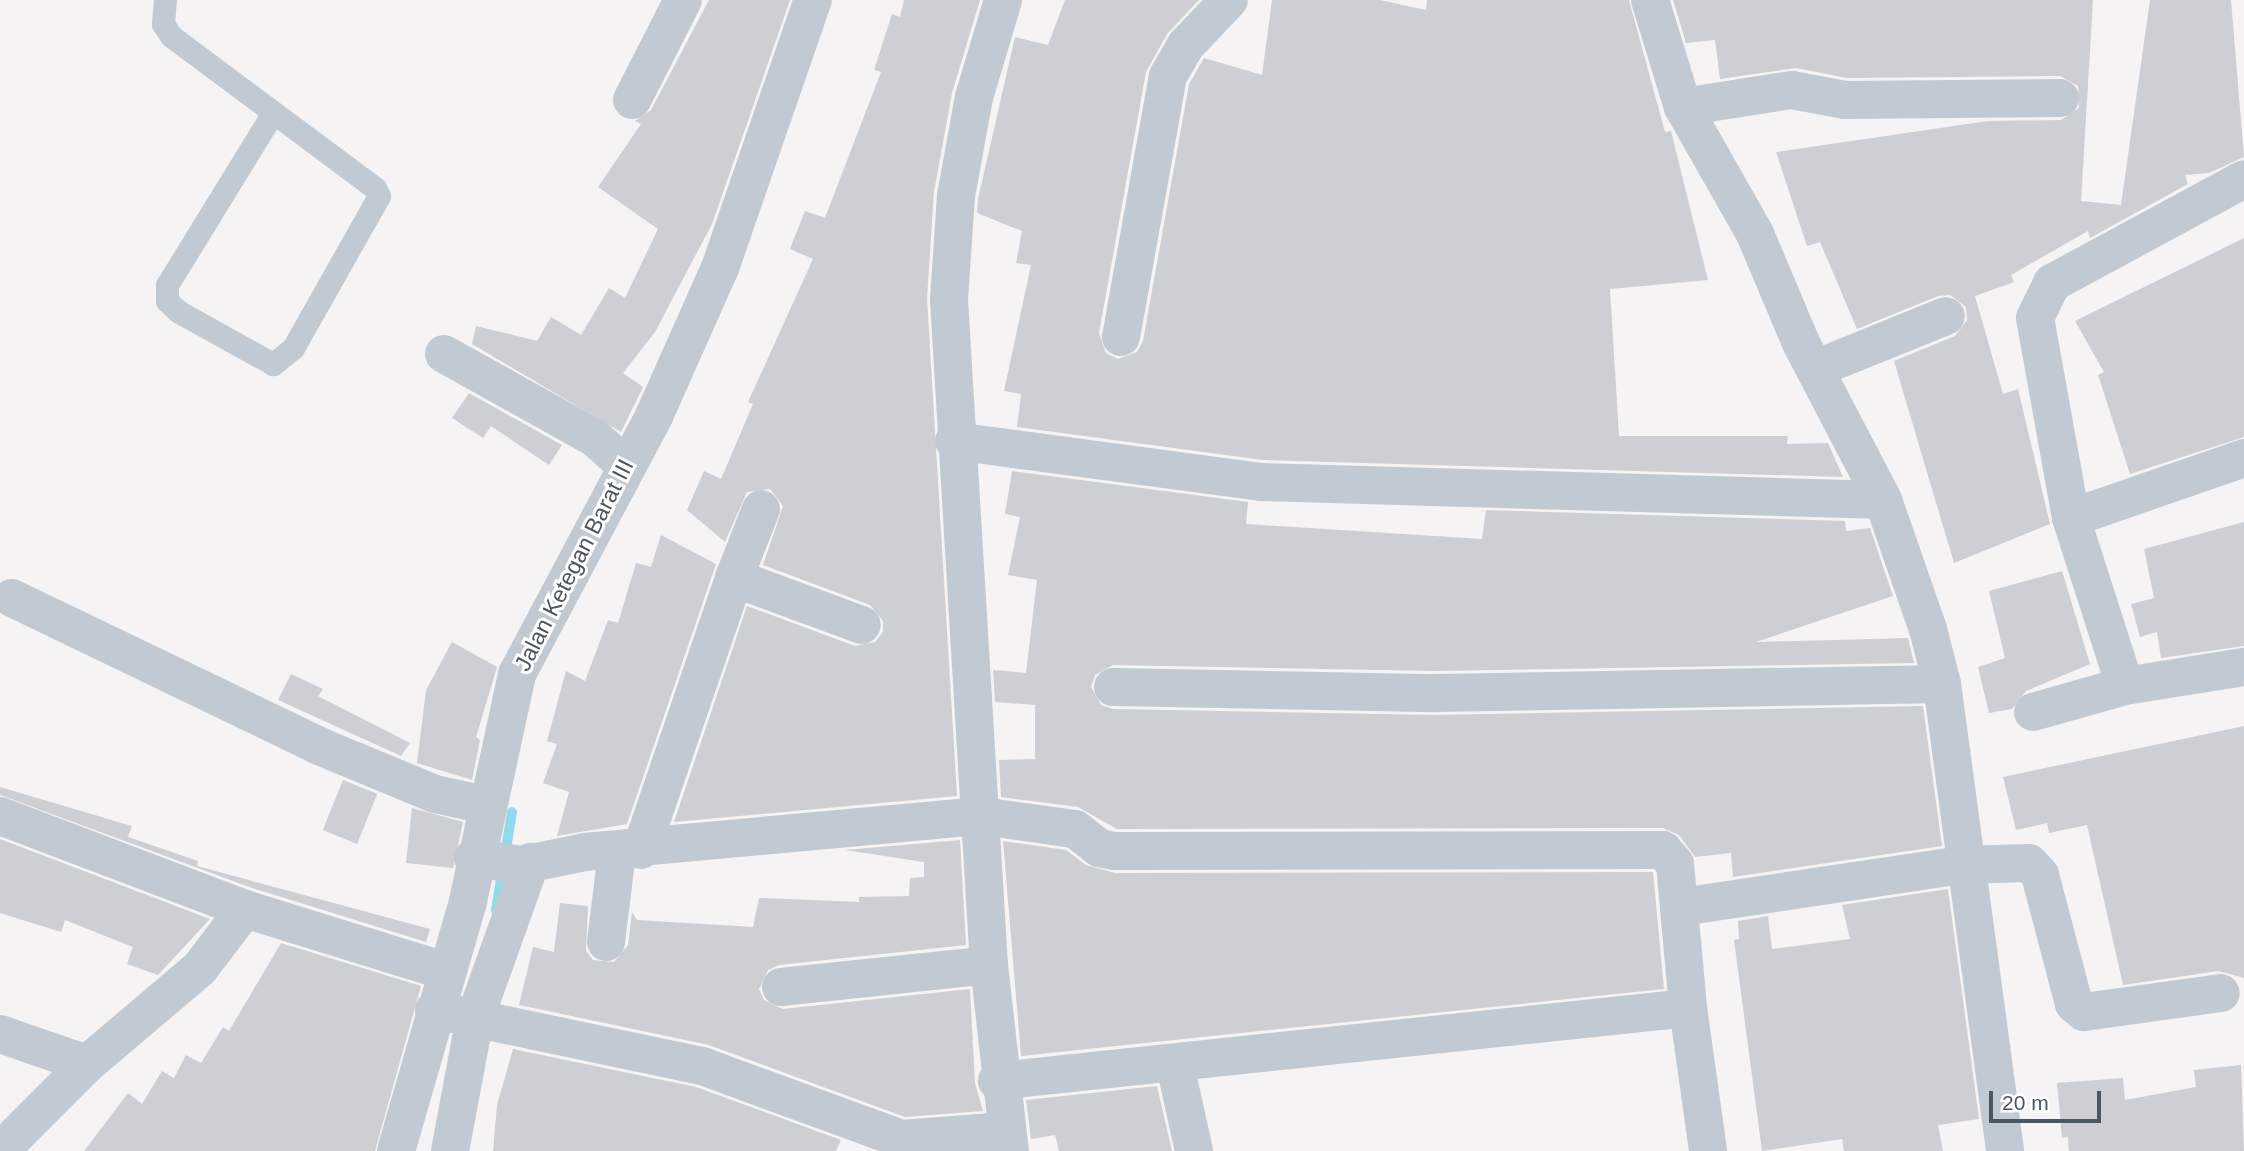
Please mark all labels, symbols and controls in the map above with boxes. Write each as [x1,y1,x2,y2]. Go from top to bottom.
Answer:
street label: Jalan Ketegan Barat III [509,454,639,676]
scale bar [1992,1078,2104,1122]
text: 20 m [2002,1091,2049,1114]

